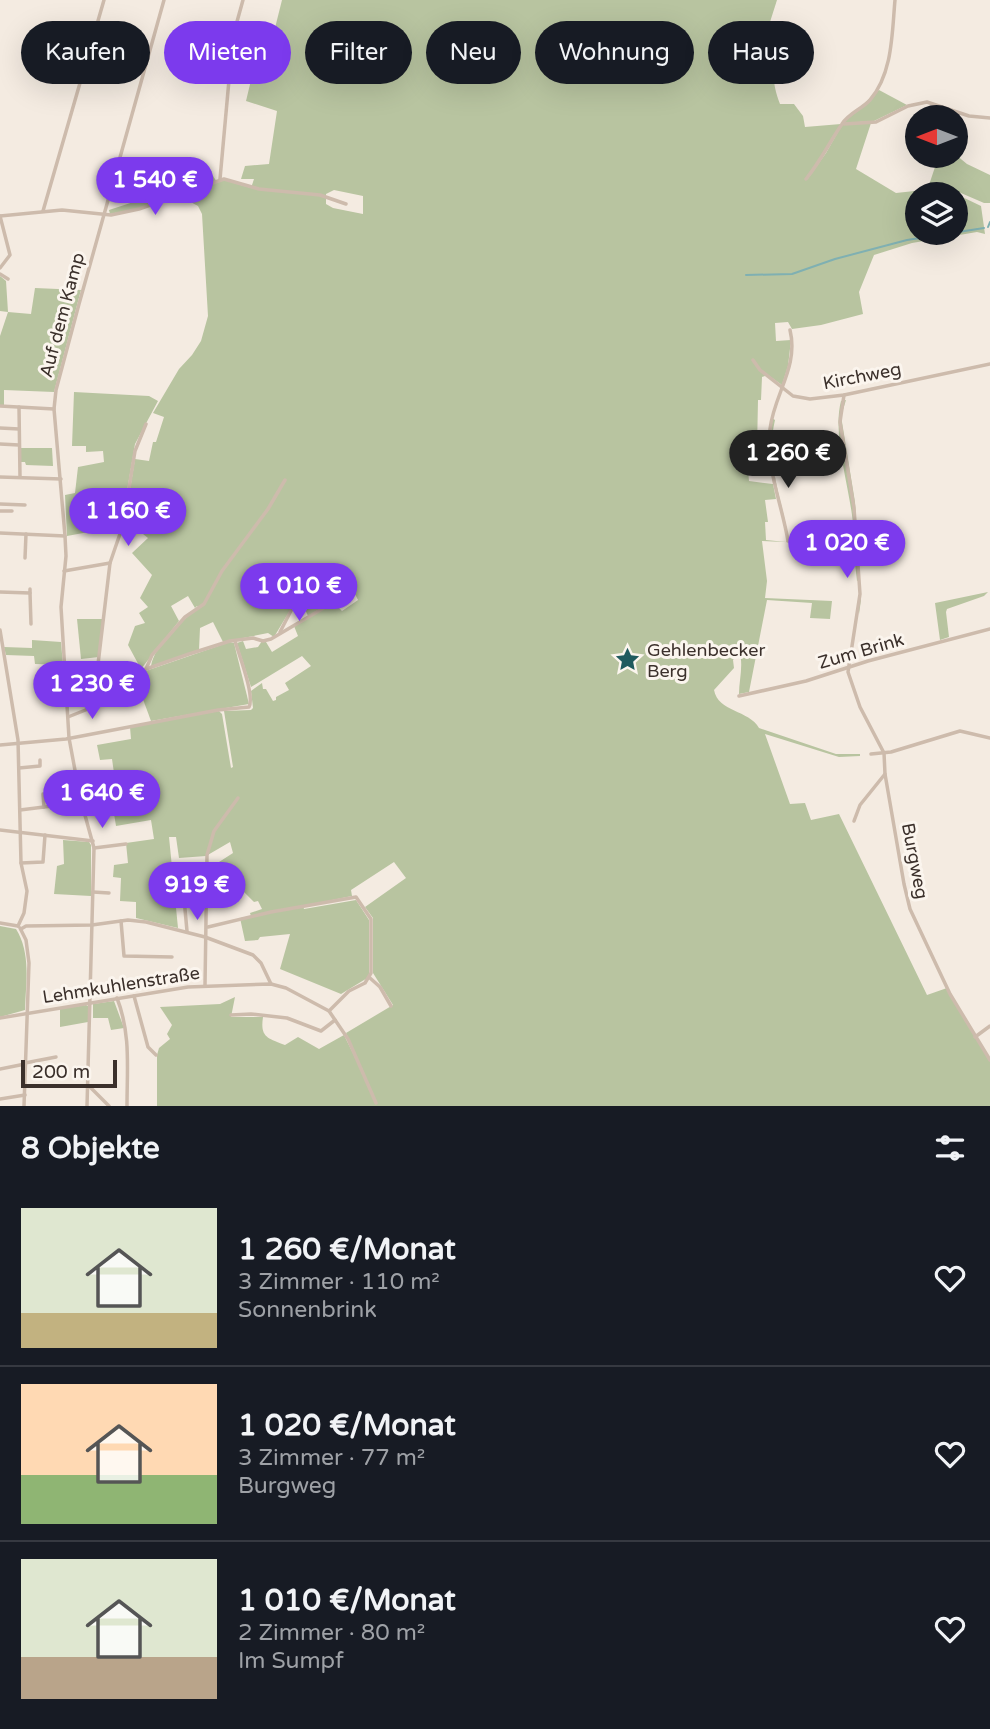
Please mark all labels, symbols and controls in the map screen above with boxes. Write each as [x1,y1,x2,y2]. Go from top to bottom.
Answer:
chip: Kaufen [21,21,150,84]
chip: Mieten [164,21,291,84]
chip: Filter [305,21,412,84]
chip: Neu [426,21,521,84]
chip: Wohnung [535,21,694,84]
chip: Haus [708,21,814,84]
north arrow [905,105,968,168]
map controls [905,105,968,245]
pin: 1 540 € [90,158,220,217]
text: 1 540 € [112,166,198,194]
button: layers [905,182,968,245]
street label: Auf dem Kamp [35,250,89,380]
street label: Kirchweg [821,358,903,394]
pin: 1 260 € [723,430,853,490]
text: 1 260 € [745,439,831,467]
pin: 1 160 € [63,489,193,548]
text: 1 160 € [85,497,171,525]
pin: 1 020 € [782,520,912,580]
text: 1 020 € [804,529,890,557]
pin: 1 010 € [234,564,364,623]
text: 1 010 € [256,572,342,600]
street label: Zum Brink [816,628,907,674]
place label: Gehlenbecker Berg [647,639,765,682]
place icon: Gehlenbecker Berg [613,646,641,674]
pin: 1 230 € [27,662,157,721]
text: 1 230 € [49,670,135,698]
pin: 1 640 € [37,770,167,830]
text: 1 640 € [59,779,145,807]
street label: Burgweg [897,821,933,901]
pin: 919 € [148,862,246,922]
text: 919 € [165,871,230,899]
street label: Lehmkuhlenstraße [41,962,201,1008]
scale bar [21,1057,117,1089]
text: 200 m [32,1061,90,1083]
icon: filters [931,1129,969,1167]
text: 8 Objekte [21,1130,160,1167]
text: 1 260 €/Monat [238,1231,456,1268]
icon: home [77,1236,161,1320]
icon: heart [931,1259,969,1297]
text: 3 Zimmer · 110 m² [238,1268,440,1296]
text: Sonnenbrink [238,1296,377,1324]
text: 1 020 €/Monat [238,1407,456,1444]
icon: home [77,1412,161,1496]
icon: heart [931,1435,969,1473]
text: 3 Zimmer · 77 m² [238,1444,425,1472]
text: Burgweg [238,1472,336,1500]
text: 1 010 €/Monat [238,1582,456,1619]
icon: home [77,1587,161,1671]
icon: heart [931,1610,969,1648]
text: 2 Zimmer · 80 m² [238,1619,425,1647]
text: Im Sumpf [238,1647,344,1675]

